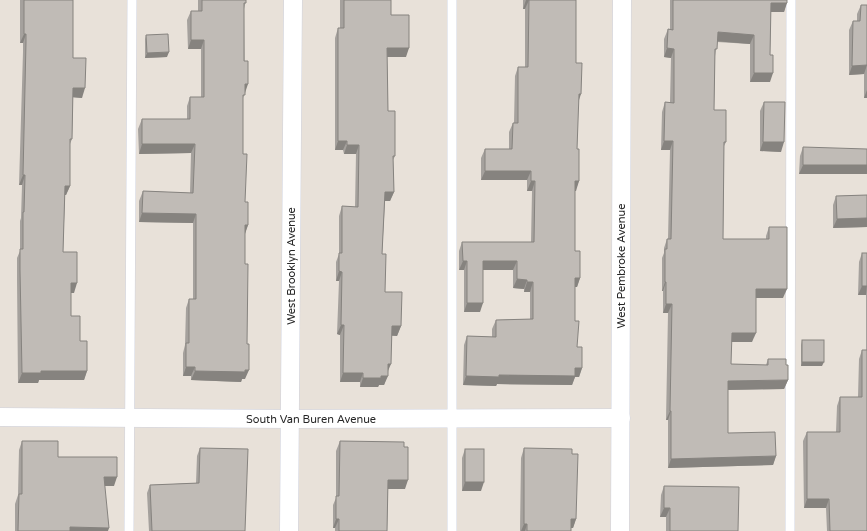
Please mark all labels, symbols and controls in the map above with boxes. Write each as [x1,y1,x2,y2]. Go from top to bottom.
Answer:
street label: West Pembroke Avenue [615,204,628,328]
street label: West Brooklyn Avenue [285,207,298,325]
street label: South Van Buren Avenue [246,413,376,426]

